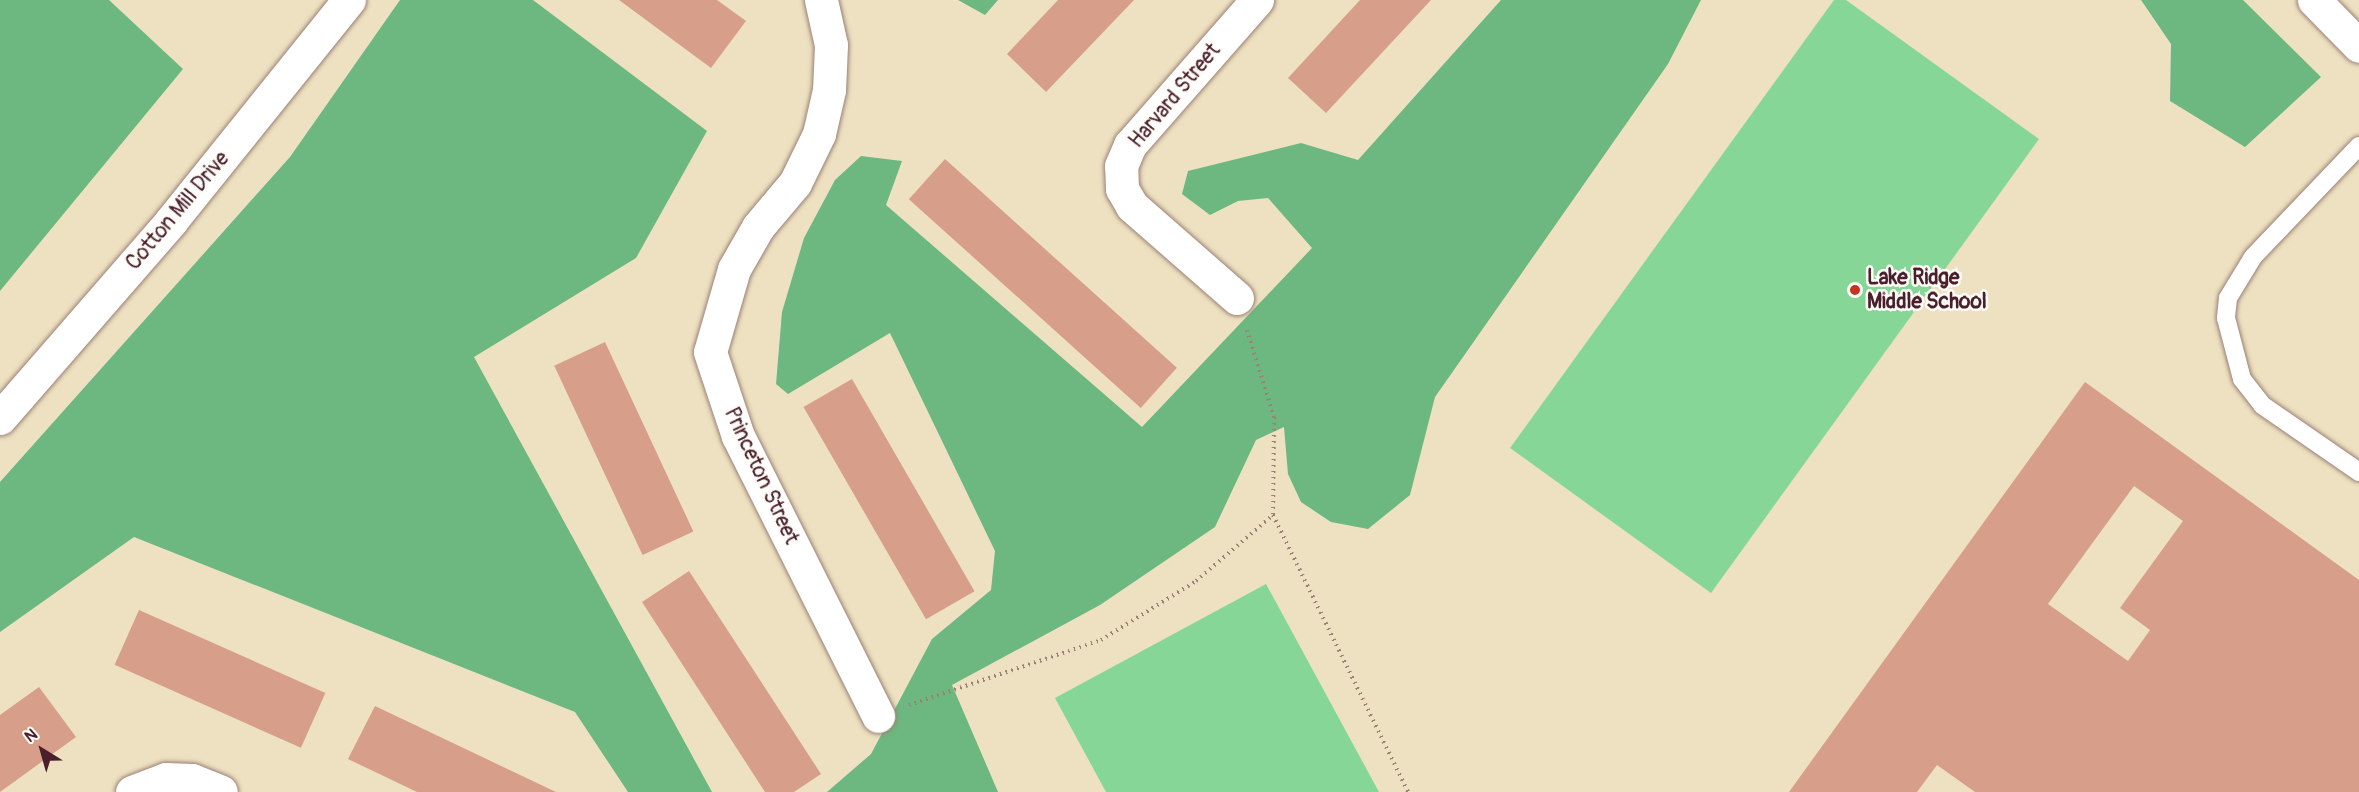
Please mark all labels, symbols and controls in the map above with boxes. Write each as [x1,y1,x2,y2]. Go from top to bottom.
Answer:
street label: Harvard Street [1124,39,1226,153]
street label: Cotton Mill Drive [121,147,235,275]
place label: Lake Ridge Middle School [1867,265,1987,315]
marker: Lake Ridge Middle School [1848,283,1862,297]
street label: Princeton Street [718,404,804,548]
north arrow [12,720,72,780]
text: N [21,724,42,747]

